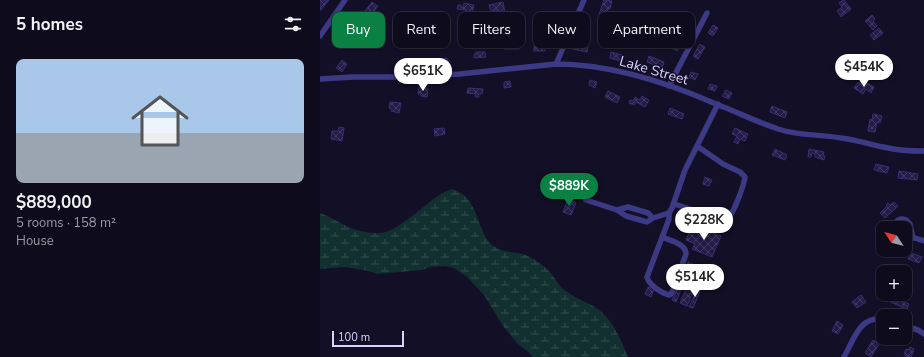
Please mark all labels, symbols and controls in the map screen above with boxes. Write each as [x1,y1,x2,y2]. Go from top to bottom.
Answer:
chip: Buy [332,12,385,48]
chip: Rent [393,12,450,48]
chip: Filters [458,12,525,48]
chip: New [533,12,590,48]
chip: Apartment [598,12,695,48]
text: 5 homes [16,13,83,36]
icon: filters [282,13,304,35]
street label: Lake Street [617,52,691,89]
pin: $454K [836,54,892,88]
pin: $651K [395,58,451,92]
text: $454K [844,58,884,76]
text: $651K [403,62,443,80]
icon: home [124,85,196,157]
pin: $889K [541,173,597,207]
text: $889K [549,177,589,195]
text: $889,000 [16,191,92,214]
pin: $228K [676,207,732,241]
text: $228K [684,211,724,229]
text: 5 rooms · 158 m² [16,214,116,232]
north arrow [876,221,912,257]
map controls [876,221,912,345]
text: House [16,232,54,250]
pin: $514K [667,264,723,298]
button: + [876,265,912,301]
text: $514K [675,268,715,286]
button: − [876,309,912,345]
scale bar [332,329,404,348]
text: 100 m [338,330,370,345]

